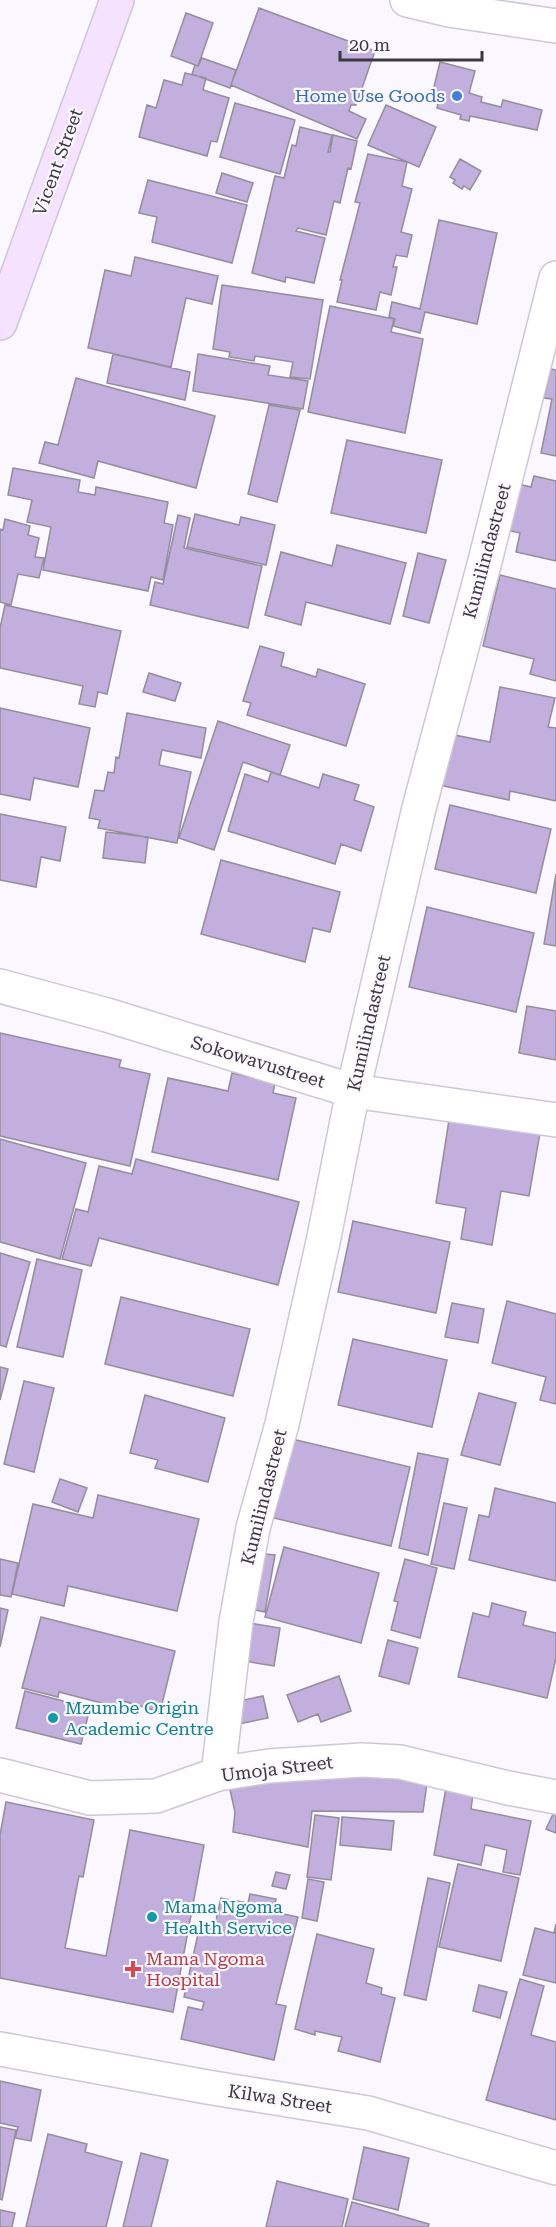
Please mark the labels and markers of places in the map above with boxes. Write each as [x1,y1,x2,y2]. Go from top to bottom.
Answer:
place label: Home Use Goods [295,85,445,106]
marker: Home Use Goods [450,89,464,103]
place label: Mzumbe Origin Academic Centre [65,1697,214,1739]
marker: Mzumbe Origin Academic Centre [46,1711,60,1725]
place label: Mama Ngoma Health Service [164,1896,292,1938]
marker: Mama Ngoma Health Service [145,1910,159,1924]
place label: Mama Ngoma Hospital [146,1948,265,1990]
marker: Mama Ngoma Hospital [124,1960,142,1978]

